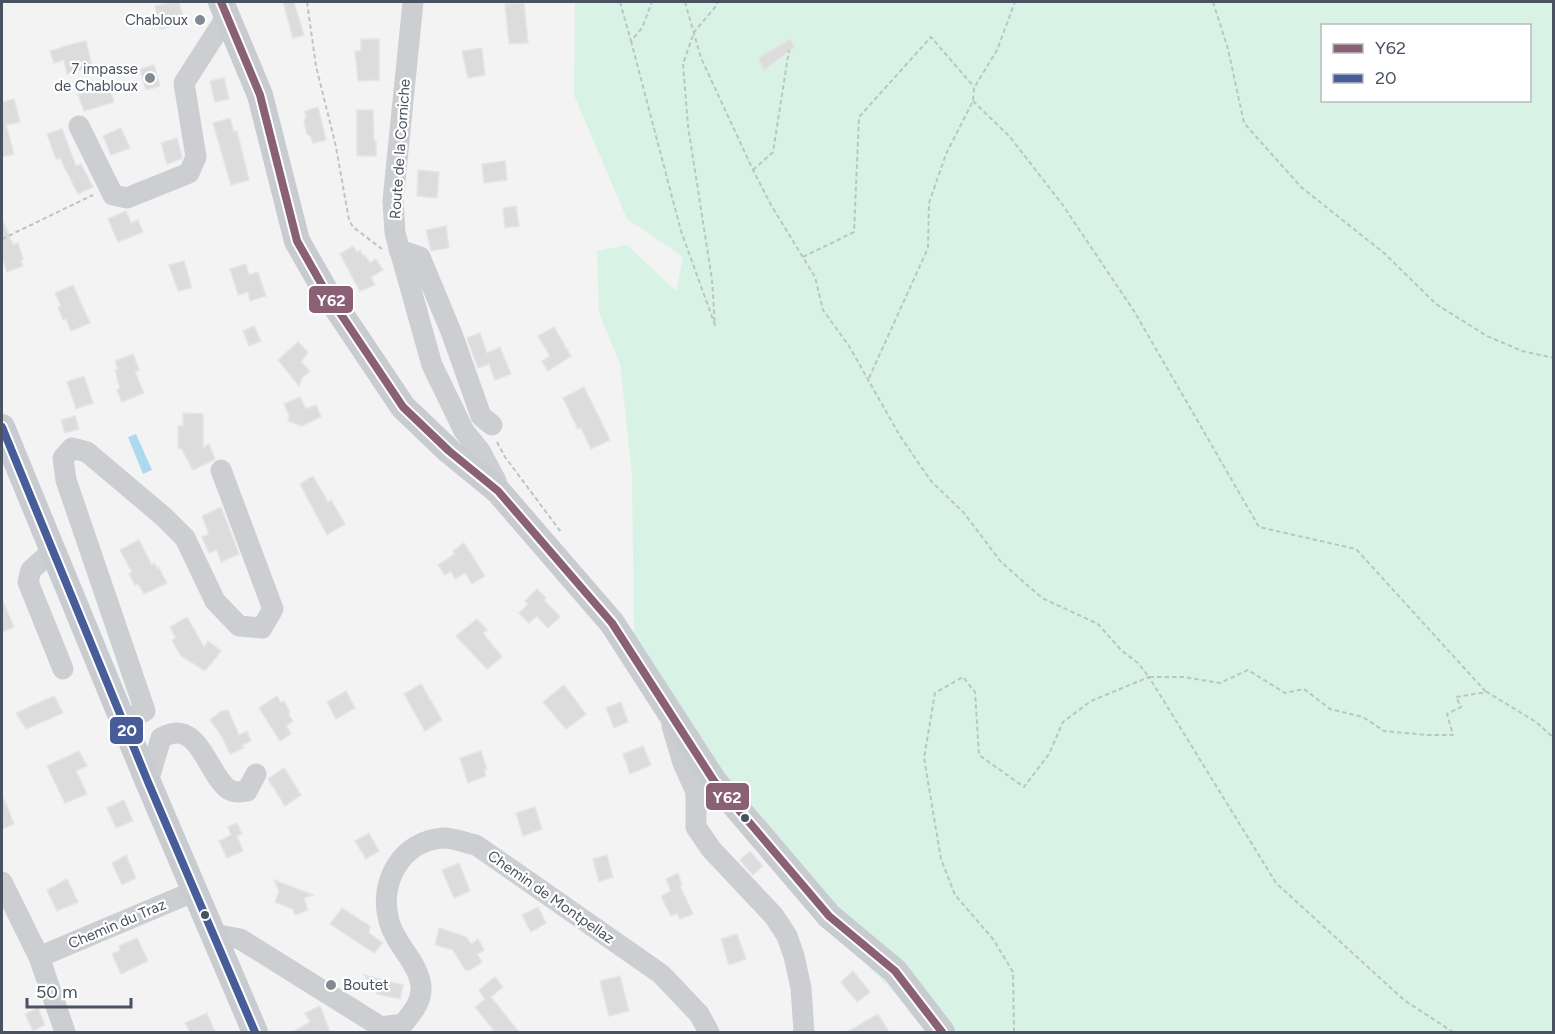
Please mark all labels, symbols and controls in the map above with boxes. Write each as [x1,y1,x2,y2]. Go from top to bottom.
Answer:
place label: Chabloux [125,11,188,29]
marker: Chabloux [193,13,207,27]
legend [1321,24,1531,102]
text: Y62 [1375,37,1406,59]
place label: 7 impasse de Chabloux [54,60,138,95]
text: 20 [1375,67,1397,89]
marker: 7 impasse de Chabloux [143,71,157,85]
street label: Route de la Corniche [386,78,414,220]
line badge: Y62 [308,285,354,314]
text: Y62 [317,291,345,310]
line badge: 20 [109,716,144,745]
text: 20 [117,721,137,740]
line badge: Y62 [705,782,750,811]
text: Y62 [713,788,741,807]
unlabelled marker [739,812,751,824]
street label: Chemin de Montpellaz [484,846,618,948]
street label: Chemin du Traz [66,895,168,953]
unlabelled marker [199,909,211,921]
scale bar [27,971,130,1009]
place label: Boutet [343,976,389,994]
marker: Boutet [324,978,338,992]
text: 50 m [36,981,78,1003]

